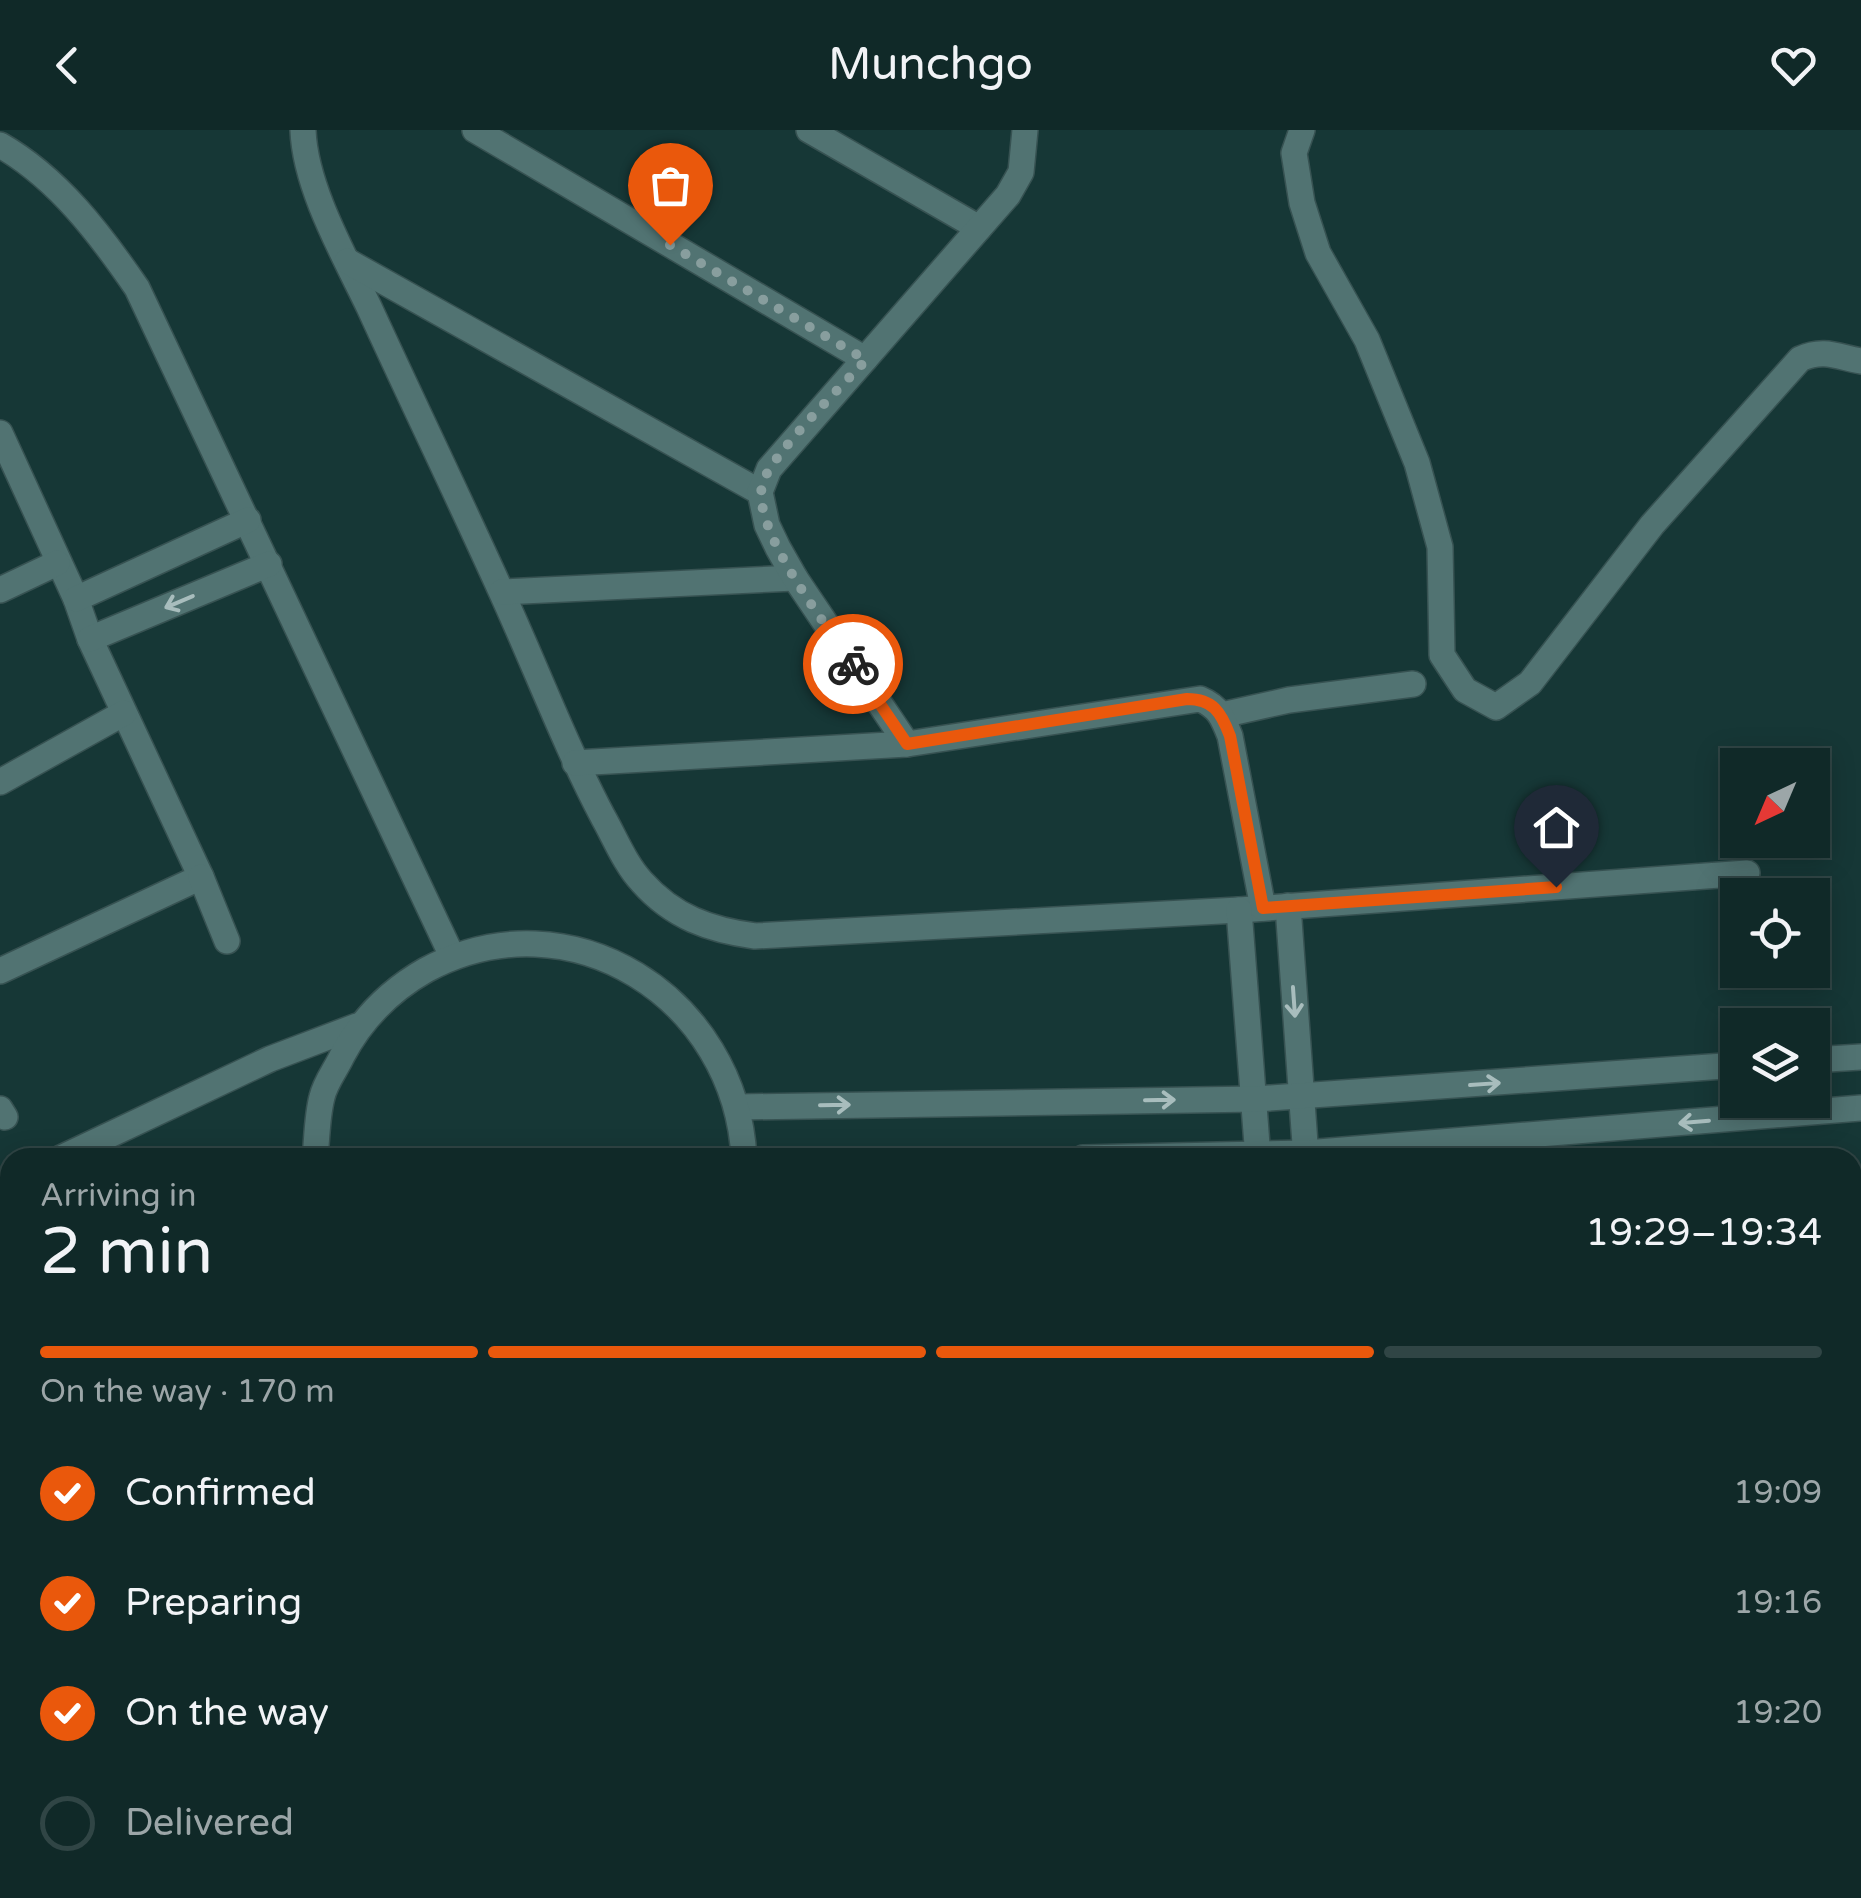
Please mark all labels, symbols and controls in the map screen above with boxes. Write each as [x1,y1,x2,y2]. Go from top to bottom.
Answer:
icon: back [40,38,95,93]
text: Munchgo [828,38,1033,92]
icon: heart [1766,38,1821,93]
pin [628,143,713,246]
icon: bag [643,158,698,213]
one-way arrow [165,594,195,612]
courier [803,614,903,714]
icon: bike [826,637,881,692]
north arrow [1720,748,1830,858]
map controls [1720,748,1830,1118]
pin [1514,785,1599,888]
icon: home [1529,800,1584,855]
button: locate [1720,878,1830,988]
one-way arrow [1285,985,1304,1017]
button: layers [1720,1008,1830,1118]
one-way arrow [1468,1074,1500,1093]
one-way arrow [1144,1091,1176,1110]
one-way arrow [819,1096,851,1115]
one-way arrow [1678,1112,1711,1131]
text: Arriving in [40,1177,197,1215]
text: 19:29–19:34 [1585,1210,1822,1256]
text: 2 min [40,1213,213,1292]
text: On the way · 170 m [40,1373,335,1411]
icon: check [40,1466,95,1521]
text: Confirmed [125,1470,316,1516]
text: 19:09 [1733,1474,1822,1512]
icon: check [40,1576,95,1631]
text: Preparing [125,1580,302,1626]
text: 19:16 [1733,1584,1822,1622]
icon: check [40,1686,95,1741]
text: On the way [125,1690,329,1736]
text: 19:20 [1733,1694,1822,1732]
text: Delivered [125,1800,294,1846]

